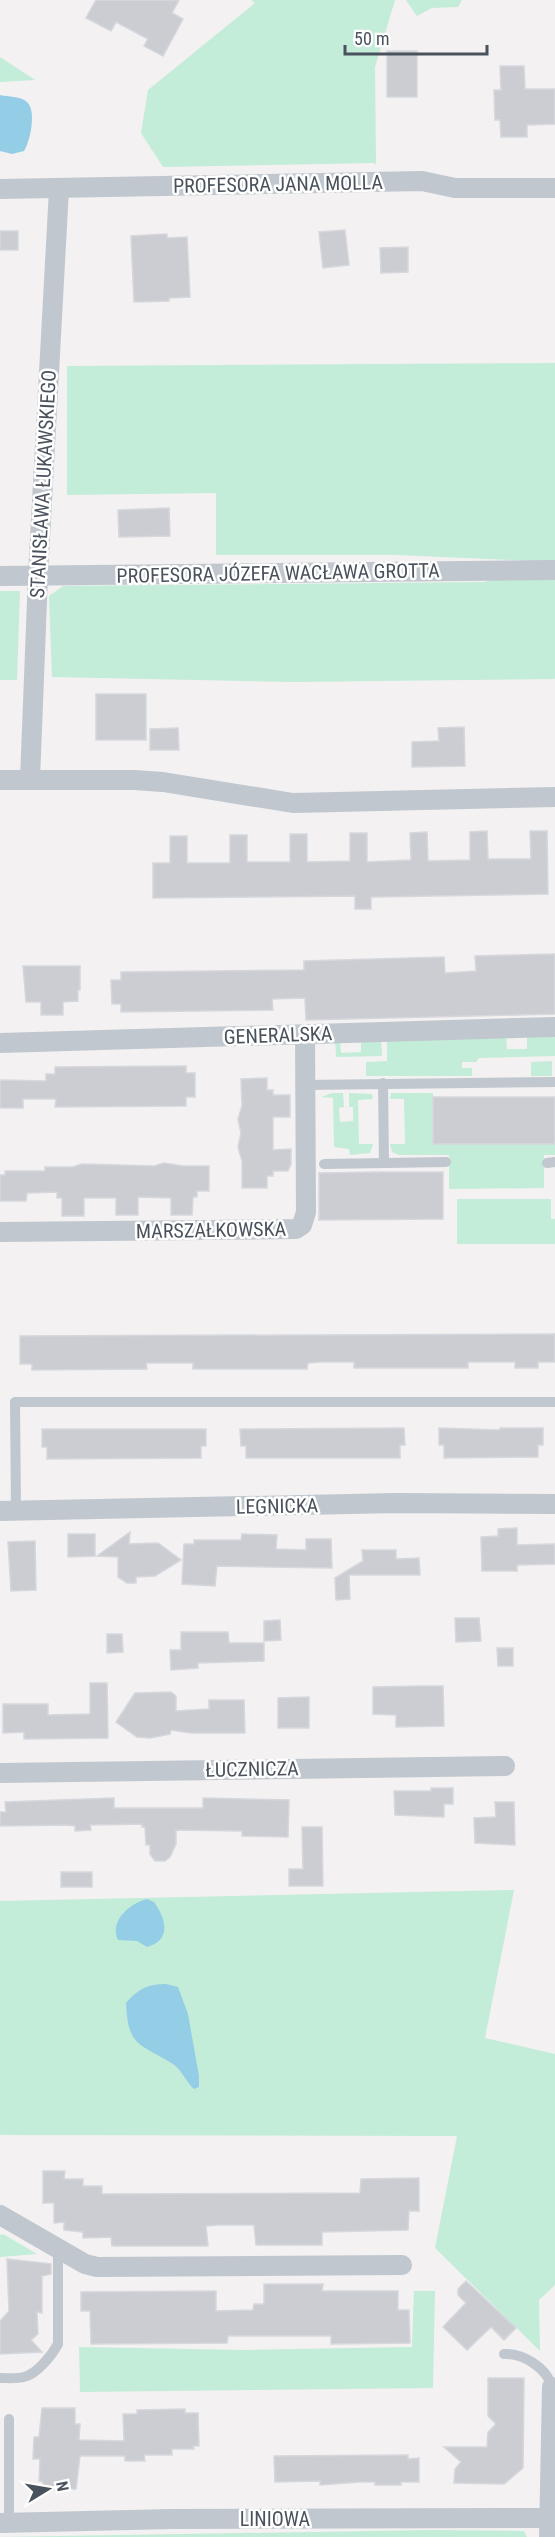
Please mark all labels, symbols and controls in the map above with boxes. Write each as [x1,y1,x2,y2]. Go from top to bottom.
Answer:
scale bar [345,18,488,56]
text: 50 m [354,28,389,49]
street label: PROFESORA JANA MOLLA [173,170,384,198]
street label: STANISŁAWA ŁUKAWSKIEGO [25,369,61,599]
street label: PROFESORA JÓZEFA WACŁAWA GROTTA [116,558,440,588]
street label: GENERALSKA [223,1021,333,1049]
street label: MARSZAŁKOWSKA [136,1217,287,1243]
street label: LEGNICKA [236,1493,319,1519]
street label: ŁUCZNICZA [205,1756,299,1782]
north arrow [18,2459,78,2519]
text: N [52,2480,72,2493]
street label: LINIOWA [240,2507,311,2531]

